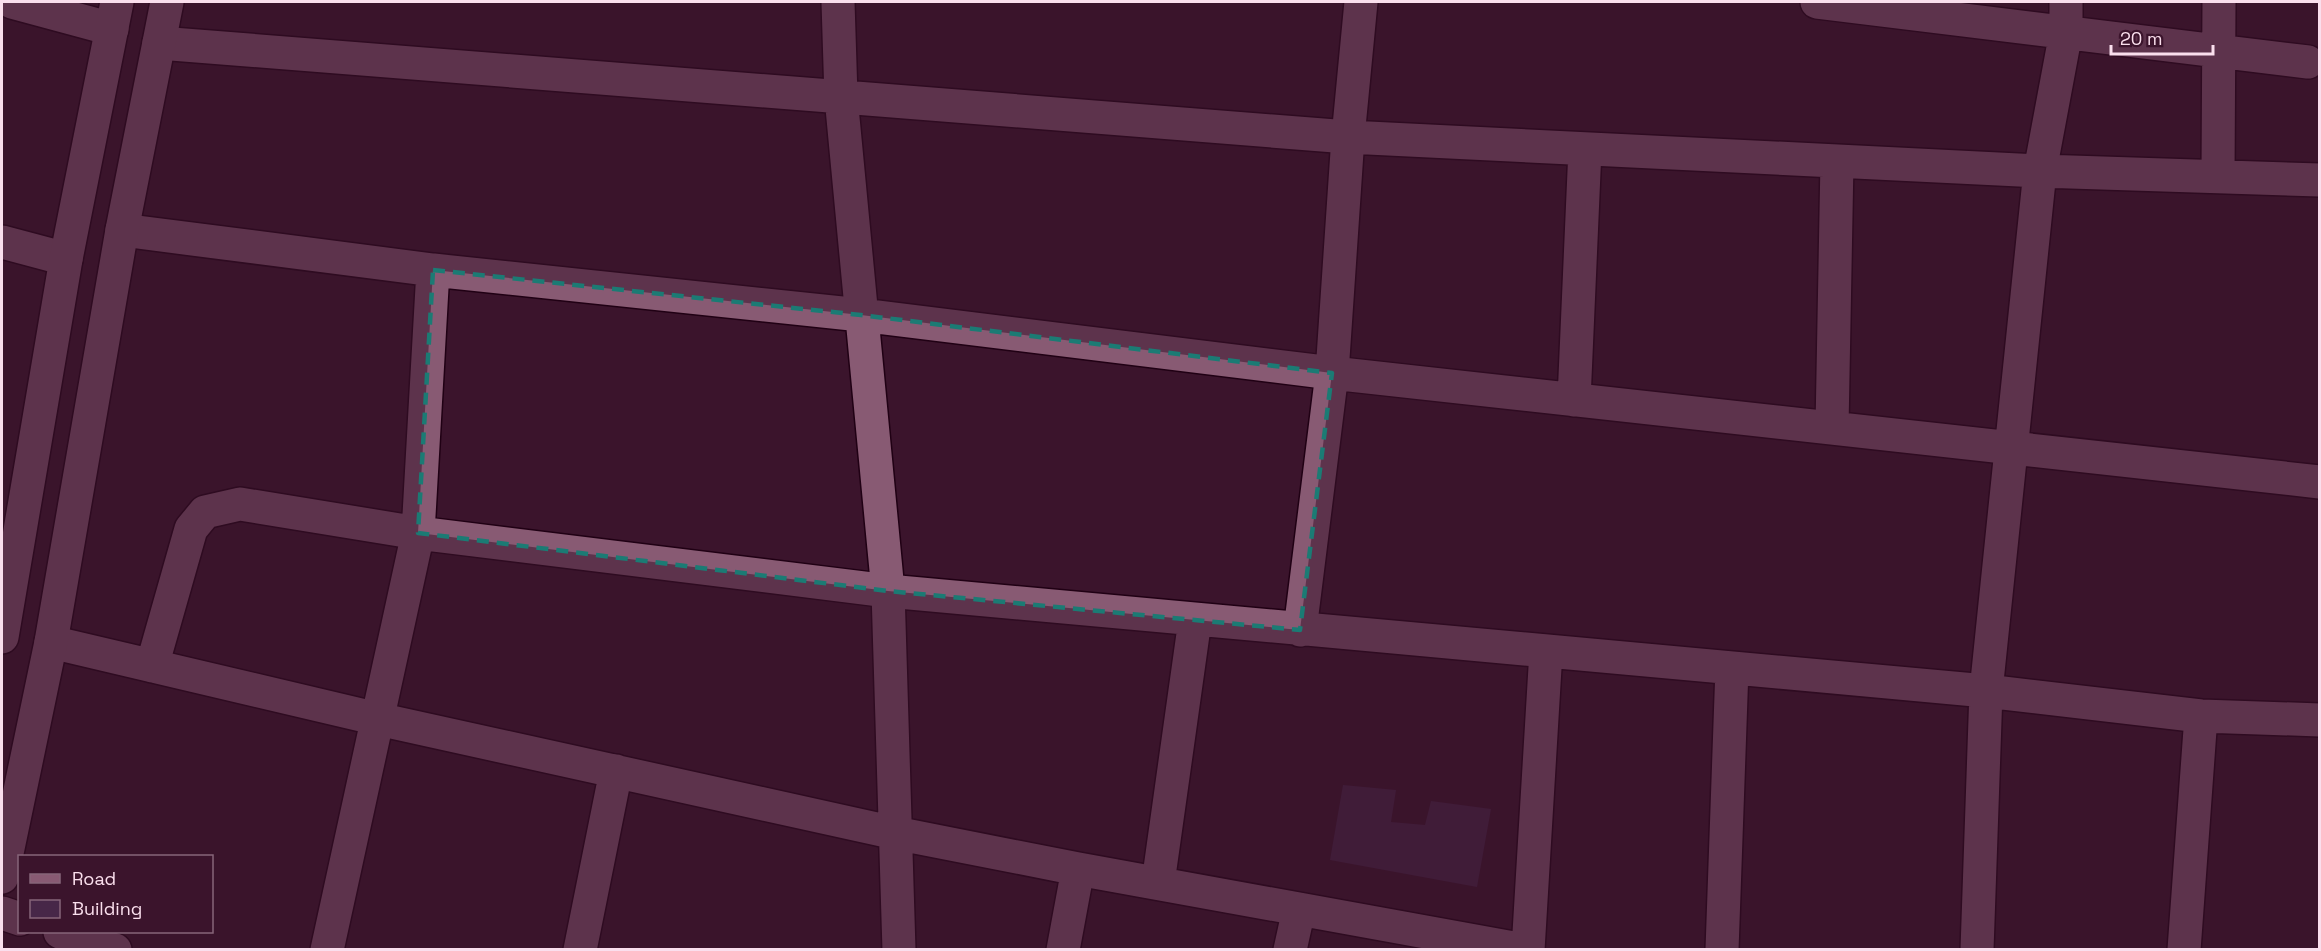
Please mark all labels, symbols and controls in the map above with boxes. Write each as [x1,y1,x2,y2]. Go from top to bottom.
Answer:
scale bar [2111,18,2213,56]
text: 20 m [2120,27,2163,50]
legend [18,855,213,933]
text: Road [72,867,116,890]
text: Building [72,897,142,920]

